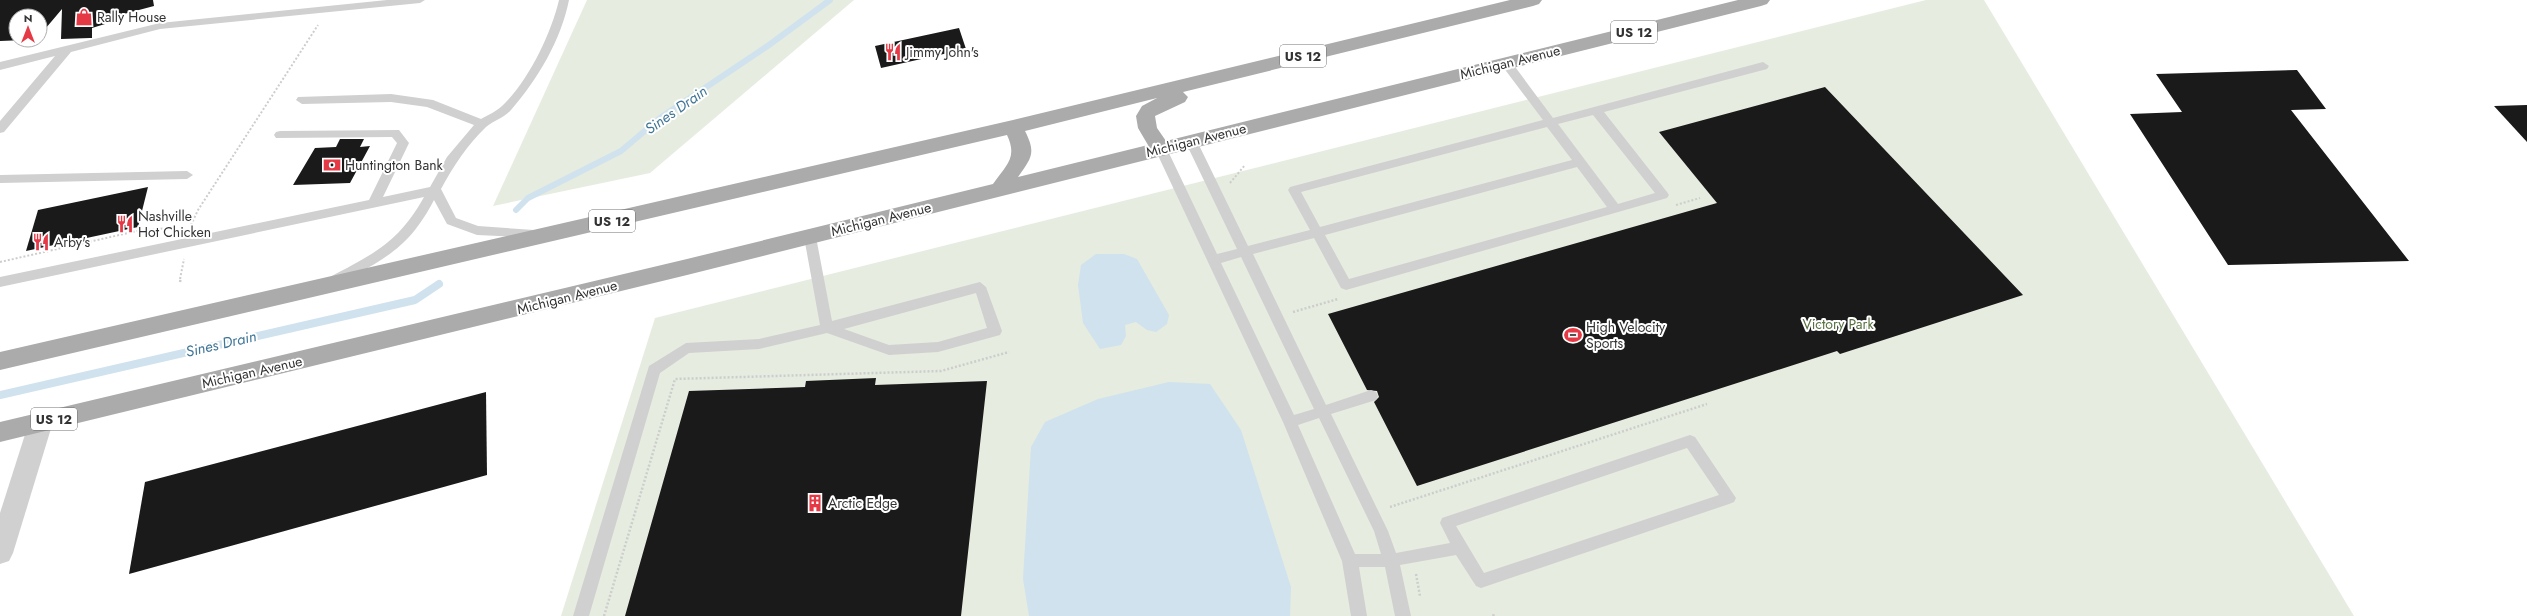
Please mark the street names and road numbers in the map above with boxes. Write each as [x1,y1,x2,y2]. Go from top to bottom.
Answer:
road number: US 12 [1611,21,1657,43]
street label: Michigan Avenue [1458,40,1562,84]
road number: US 12 [1280,45,1326,67]
street label: Michigan Avenue [1144,118,1248,162]
street label: Michigan Avenue [829,197,933,241]
road number: US 12 [589,210,635,232]
street label: Michigan Avenue [515,275,619,319]
street label: Michigan Avenue [200,351,304,393]
road number: US 12 [31,408,77,430]

